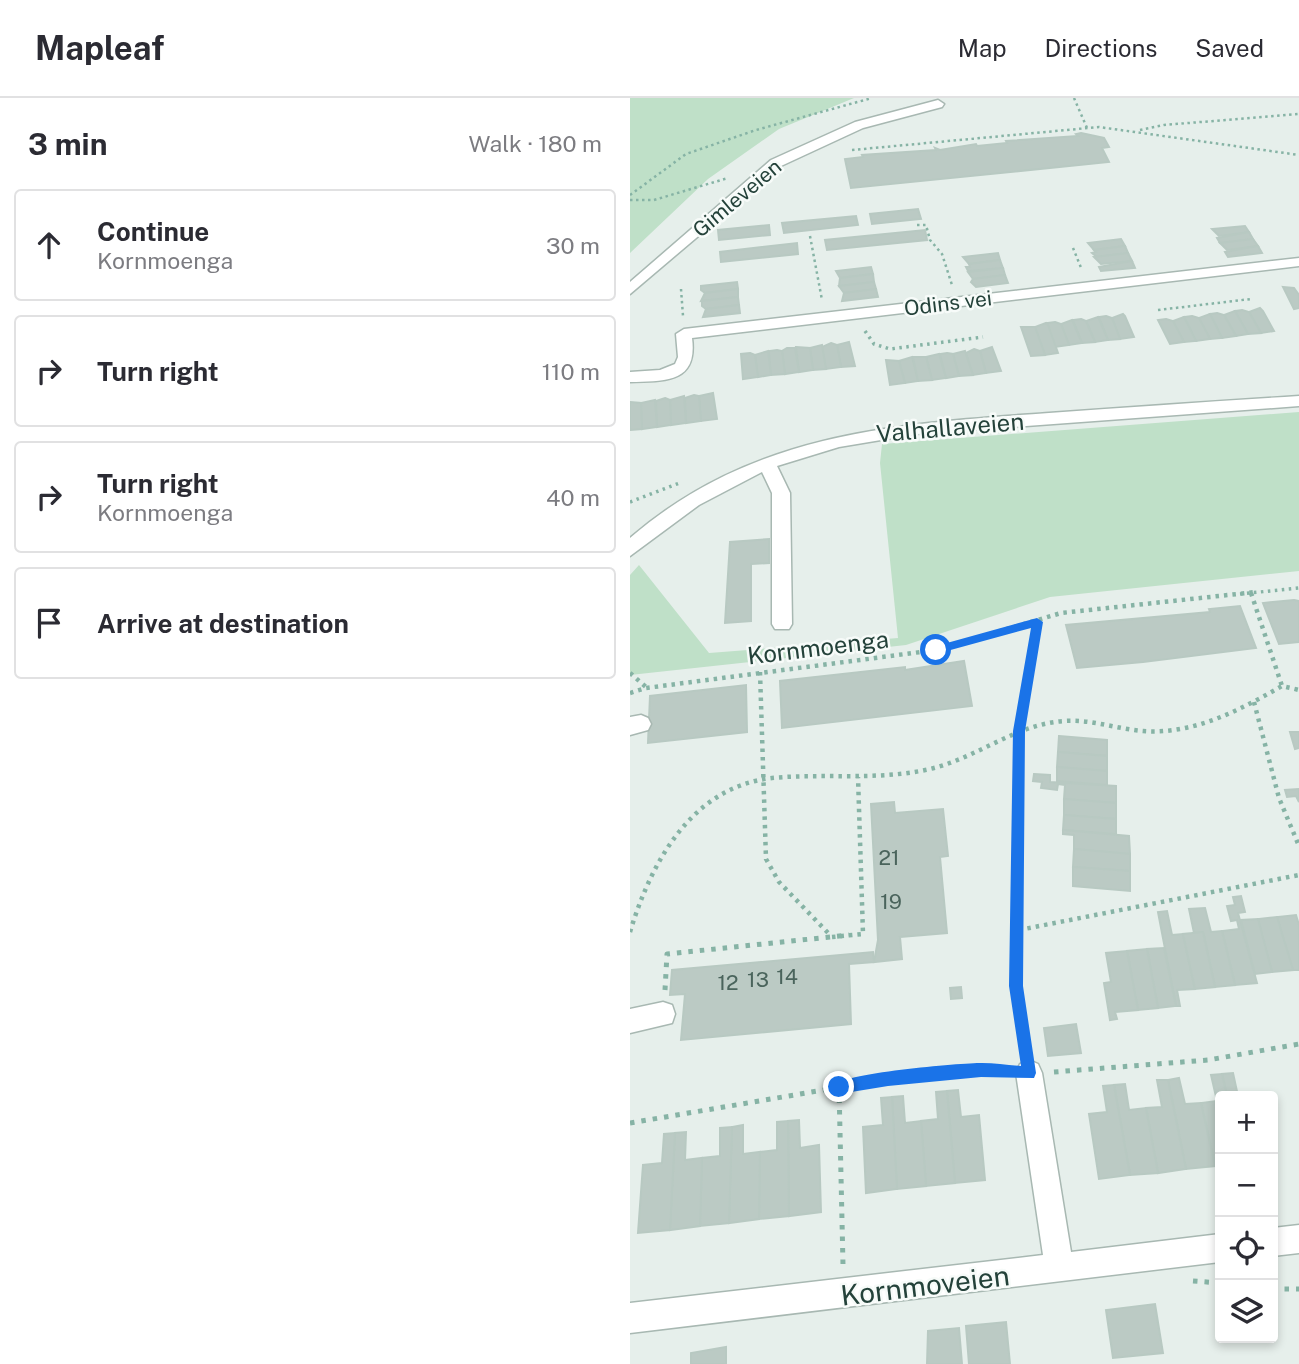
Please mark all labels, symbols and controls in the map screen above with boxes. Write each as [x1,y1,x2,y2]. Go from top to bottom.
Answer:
text: Mapleaf [35,29,164,67]
text: Map [958,34,1007,62]
text: Directions [1045,34,1157,62]
text: Saved [1195,34,1264,62]
text: 3 min [28,126,107,162]
text: Walk · 180 m [469,130,602,157]
street label: Gimleveien [688,154,786,242]
text: Continue [97,216,209,247]
icon: ahead [30,226,68,264]
text: 30 m [546,232,600,259]
text: Kornmoenga [97,247,233,274]
street label: Odins vei [903,285,993,321]
icon: right [30,352,68,390]
text: Turn right [97,356,219,387]
text: 110 m [542,358,600,385]
street label: Valhallaveien [875,407,1025,447]
text: Turn right [97,468,219,499]
icon: right [30,478,68,516]
text: 40 m [546,484,600,511]
text: Kornmoenga [97,499,233,526]
icon: arrive [30,604,68,642]
text: Arrive at destination [97,608,349,639]
street label: Kornmoenga [746,624,890,670]
route start [920,634,951,665]
house number: 21 [878,845,900,870]
house number: 19 [880,889,902,914]
house number: 14 [776,964,798,989]
house number: 13 [747,967,769,992]
house number: 12 [717,970,739,995]
route end [823,1071,854,1102]
map controls [1215,1091,1278,1343]
button: + [1215,1091,1278,1154]
button: − [1215,1154,1278,1217]
button: locate [1215,1217,1278,1280]
street label: Kornmoveien [839,1258,1011,1312]
button: layers [1215,1280,1278,1343]

